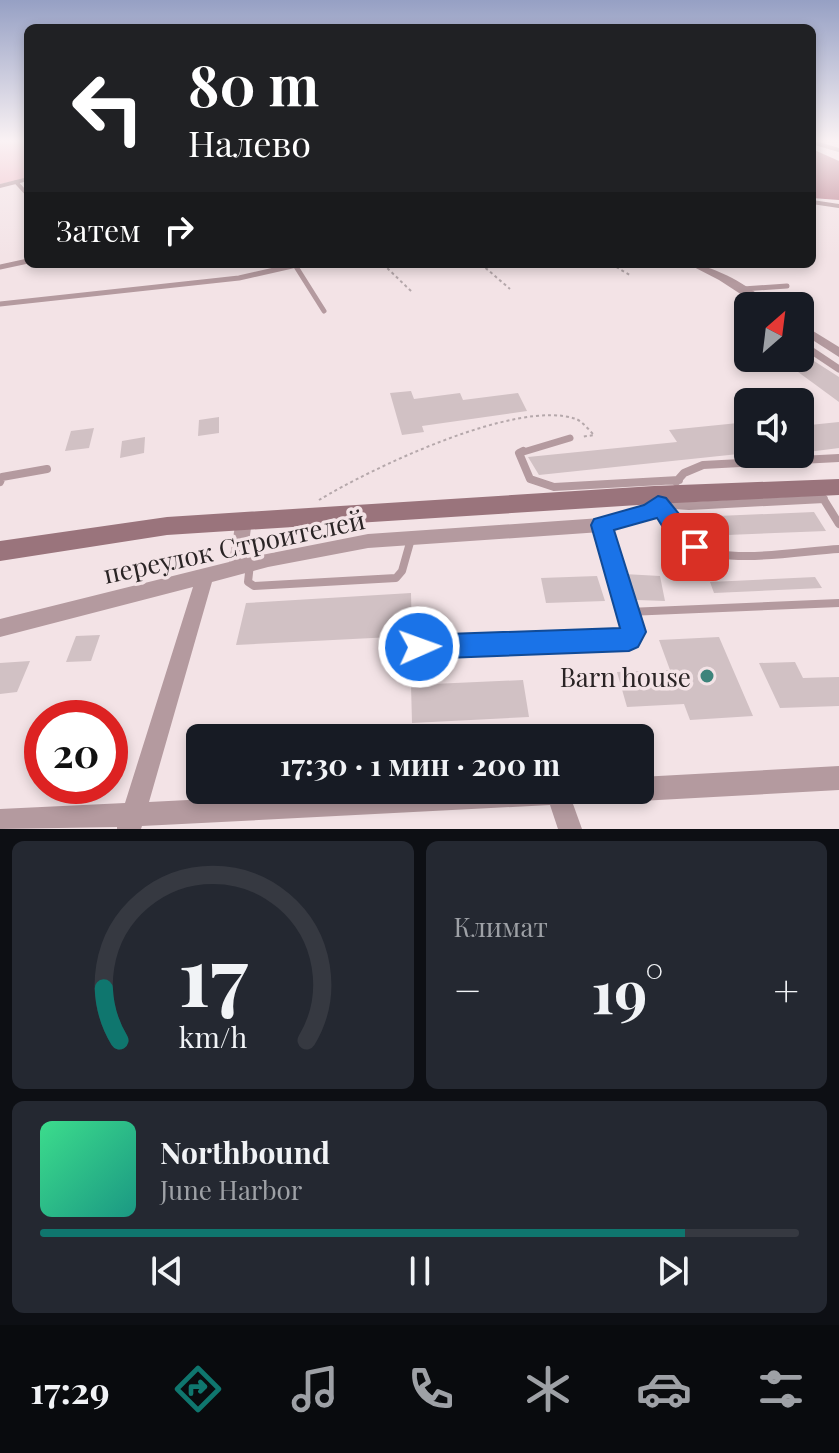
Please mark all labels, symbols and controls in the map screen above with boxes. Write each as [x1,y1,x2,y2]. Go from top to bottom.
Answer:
text: 80 m [188,46,319,121]
icon: left [56,56,160,160]
text: Налево [188,118,311,166]
icon: right [157,208,201,252]
text: Затем [56,210,141,250]
north arrow [734,292,814,372]
map controls [734,292,814,468]
button: sound [734,388,814,468]
street label: переулок Строителей [100,501,368,591]
pin [661,513,729,581]
icon: arrive [673,525,717,569]
position arrow [377,605,461,689]
place label: Barn house [560,659,691,694]
marker: Barn house [698,667,716,685]
speed limit sign: 20 [24,700,128,804]
text: 17:30 · 1 мин · 200 m [280,744,560,784]
text: Климат [454,909,548,944]
text: 17 [178,917,248,1028]
text: 19° [591,949,664,1029]
text: − [454,959,482,1018]
text: + [773,959,799,1018]
text: km/h [178,1017,247,1055]
text: Northbound [160,1132,330,1172]
text: June Harbor [160,1172,302,1207]
icon: previous [145,1249,189,1293]
icon: pause [398,1249,442,1293]
icon: next [651,1249,695,1293]
icon: directions [170,1361,226,1417]
icon: music [287,1361,343,1417]
icon: phone [403,1361,459,1417]
icon: climate [520,1361,576,1417]
icon: car [636,1361,692,1417]
icon: filters [753,1361,809,1417]
text: 17:29 [30,1365,110,1413]

